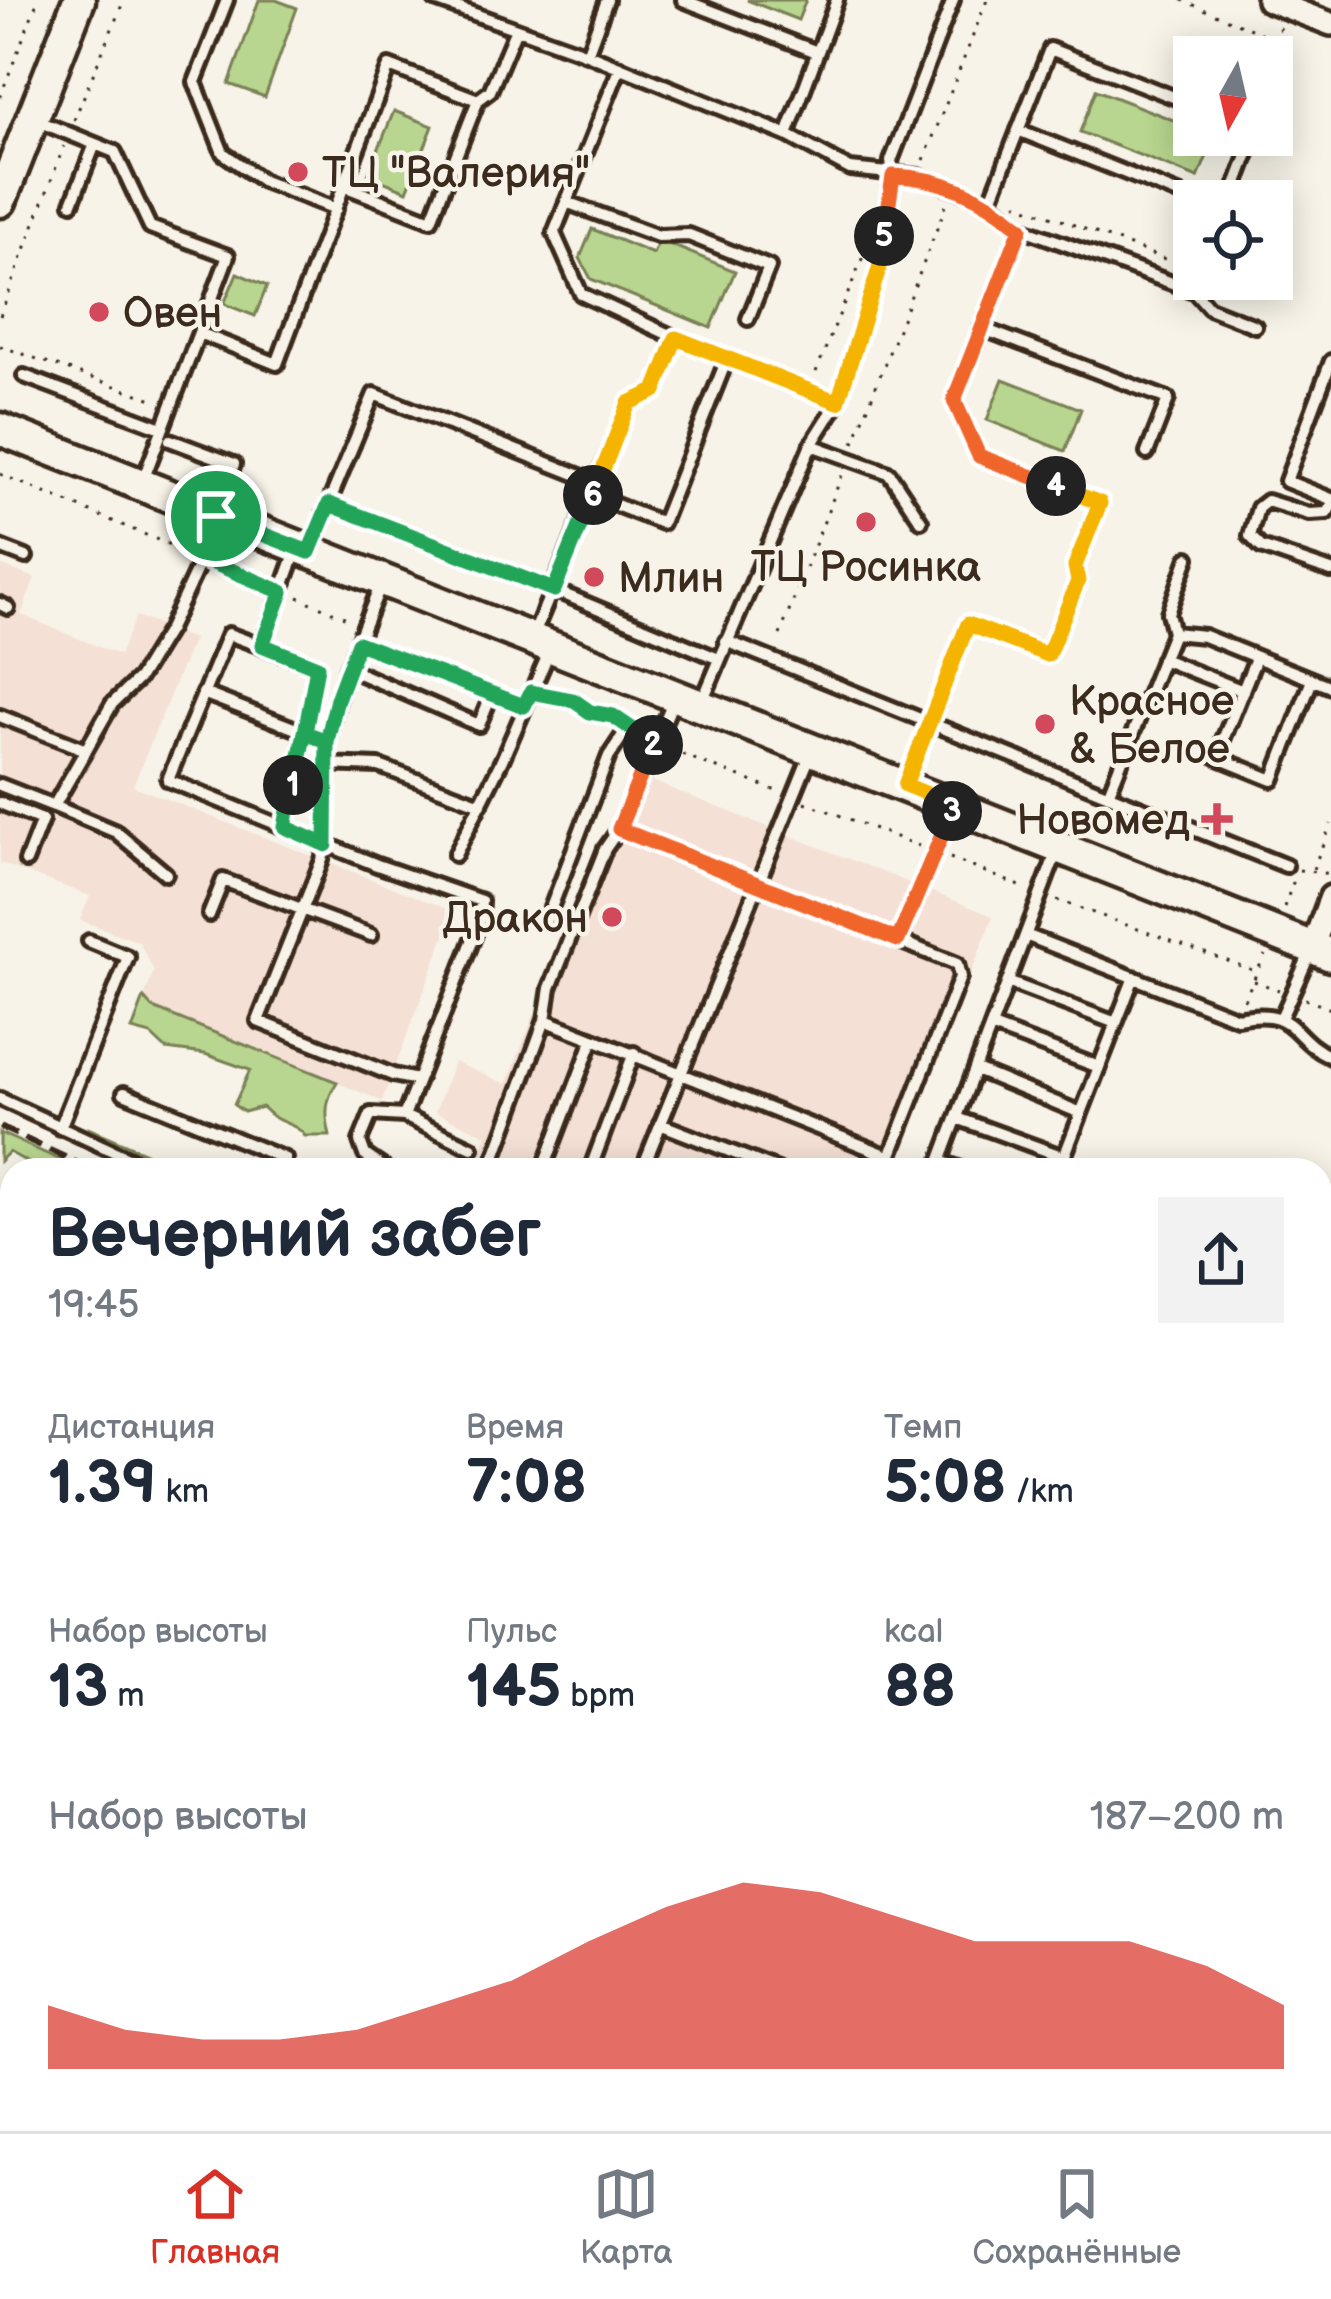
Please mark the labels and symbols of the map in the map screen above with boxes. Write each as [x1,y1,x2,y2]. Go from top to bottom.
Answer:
north arrow [1173,36,1293,156]
place label: ТЦ "Валерия" [322,149,590,200]
marker: ТЦ "Валерия" [285,159,311,185]
pin: 5 [854,206,914,266]
place label: Овен [123,289,222,340]
marker: Овен [86,299,112,325]
pin: 4 [1026,456,1086,516]
pin [165,465,267,567]
pin: 6 [563,465,623,525]
marker: ТЦ Росинка [853,509,879,535]
place label: ТЦ Росинка [751,543,982,594]
place label: Млин [618,554,724,605]
marker: Млин [581,564,607,590]
place label: Красное & Белое [1069,677,1234,776]
marker: Красное & Белое [1032,711,1058,737]
pin: 2 [623,715,683,775]
pin: 1 [263,755,323,815]
pin: 3 [922,781,982,841]
place label: Новомед [1016,796,1190,847]
marker: Новомед [1201,803,1233,835]
place label: Дракон [442,894,588,945]
marker: Дракон [599,904,625,930]

